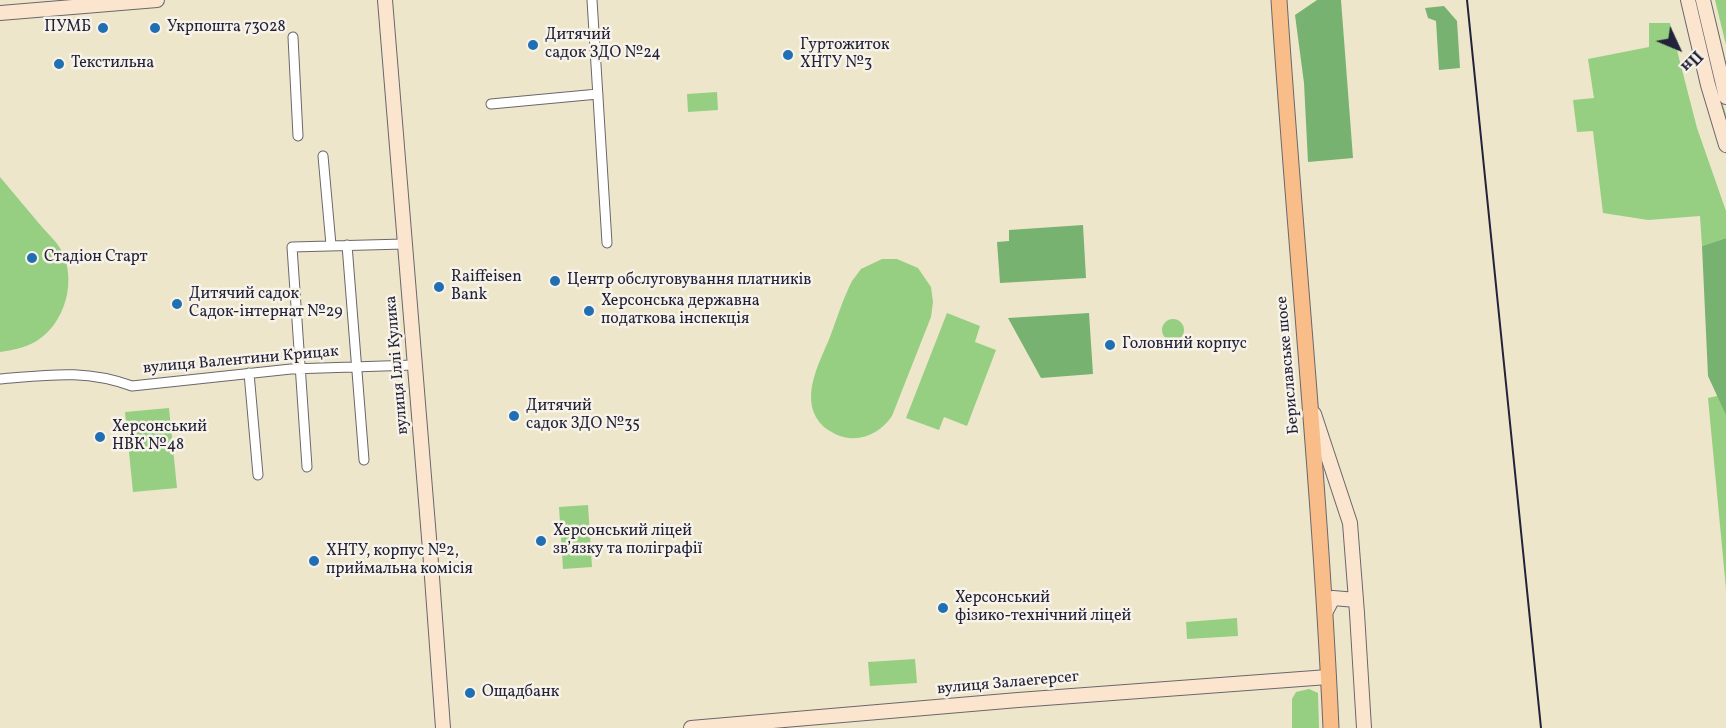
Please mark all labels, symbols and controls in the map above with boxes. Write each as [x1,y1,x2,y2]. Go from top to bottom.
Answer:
place label: ПУМБ [44,18,91,38]
place label: Укрпошта 73028 [167,18,286,38]
north arrow [1648,18,1708,78]
marker: ПУМБ [96,21,110,35]
marker: Укрпошта 73028 [148,21,162,35]
place label: Дитячий садок ЗДО №24 [545,26,661,64]
place label: Гуртожиток ХНТУ №3 [800,36,890,74]
marker: Дитячий садок ЗДО №24 [526,38,540,52]
text: Пн [1675,45,1707,76]
marker: Гуртожиток ХНТУ №3 [781,48,795,62]
place label: Текстильна [71,54,154,74]
marker: Текстильна [52,57,66,71]
place label: Стадіон Старт [44,248,148,268]
marker: Стадіон Старт [25,251,39,265]
place label: Raiffeisen Bank [451,268,522,306]
place label: Центр обслуговування платників [567,271,811,291]
marker: Центр обслуговування платників [548,274,562,288]
marker: Raiffeisen Bank [432,280,446,294]
place label: Дитячий садок Садок-інтернат №29 [189,285,342,323]
place label: Херсонська державна податкова інспекція [601,292,760,330]
street label: вулиця Іллі Кулика [382,295,414,435]
street label: Бериславське шосе [1273,295,1305,435]
marker: Дитячий садок Садок-інтернат №29 [170,297,184,311]
marker: Херсонська державна податкова інспекція [582,304,596,318]
place label: Головний корпус [1122,335,1247,355]
marker: Головний корпус [1103,338,1117,352]
street label: вулиця Валентини Крицак [142,343,340,379]
place label: Дитячий садок ЗДО №35 [526,397,640,435]
marker: Дитячий садок ЗДО №35 [507,409,521,423]
place label: Херсонський НВК №48 [112,418,207,456]
marker: Херсонський НВК №48 [93,430,107,444]
place label: Херсонський ліцей зв’язку та поліграфії [553,522,702,560]
marker: Херсонський ліцей зв’язку та поліграфії [534,534,548,548]
place label: ХНТУ, корпус №2, приймальна комісія [326,542,473,580]
marker: ХНТУ, корпус №2, приймальна комісія [307,554,321,568]
place label: Херсонський фізико-технічний ліцей [955,589,1131,627]
marker: Херсонський фізико-технічний ліцей [936,601,950,615]
street label: вулиця Залаегерсег [936,668,1080,700]
place label: Ощадбанк [482,683,559,703]
marker: Ощадбанк [463,686,477,700]

